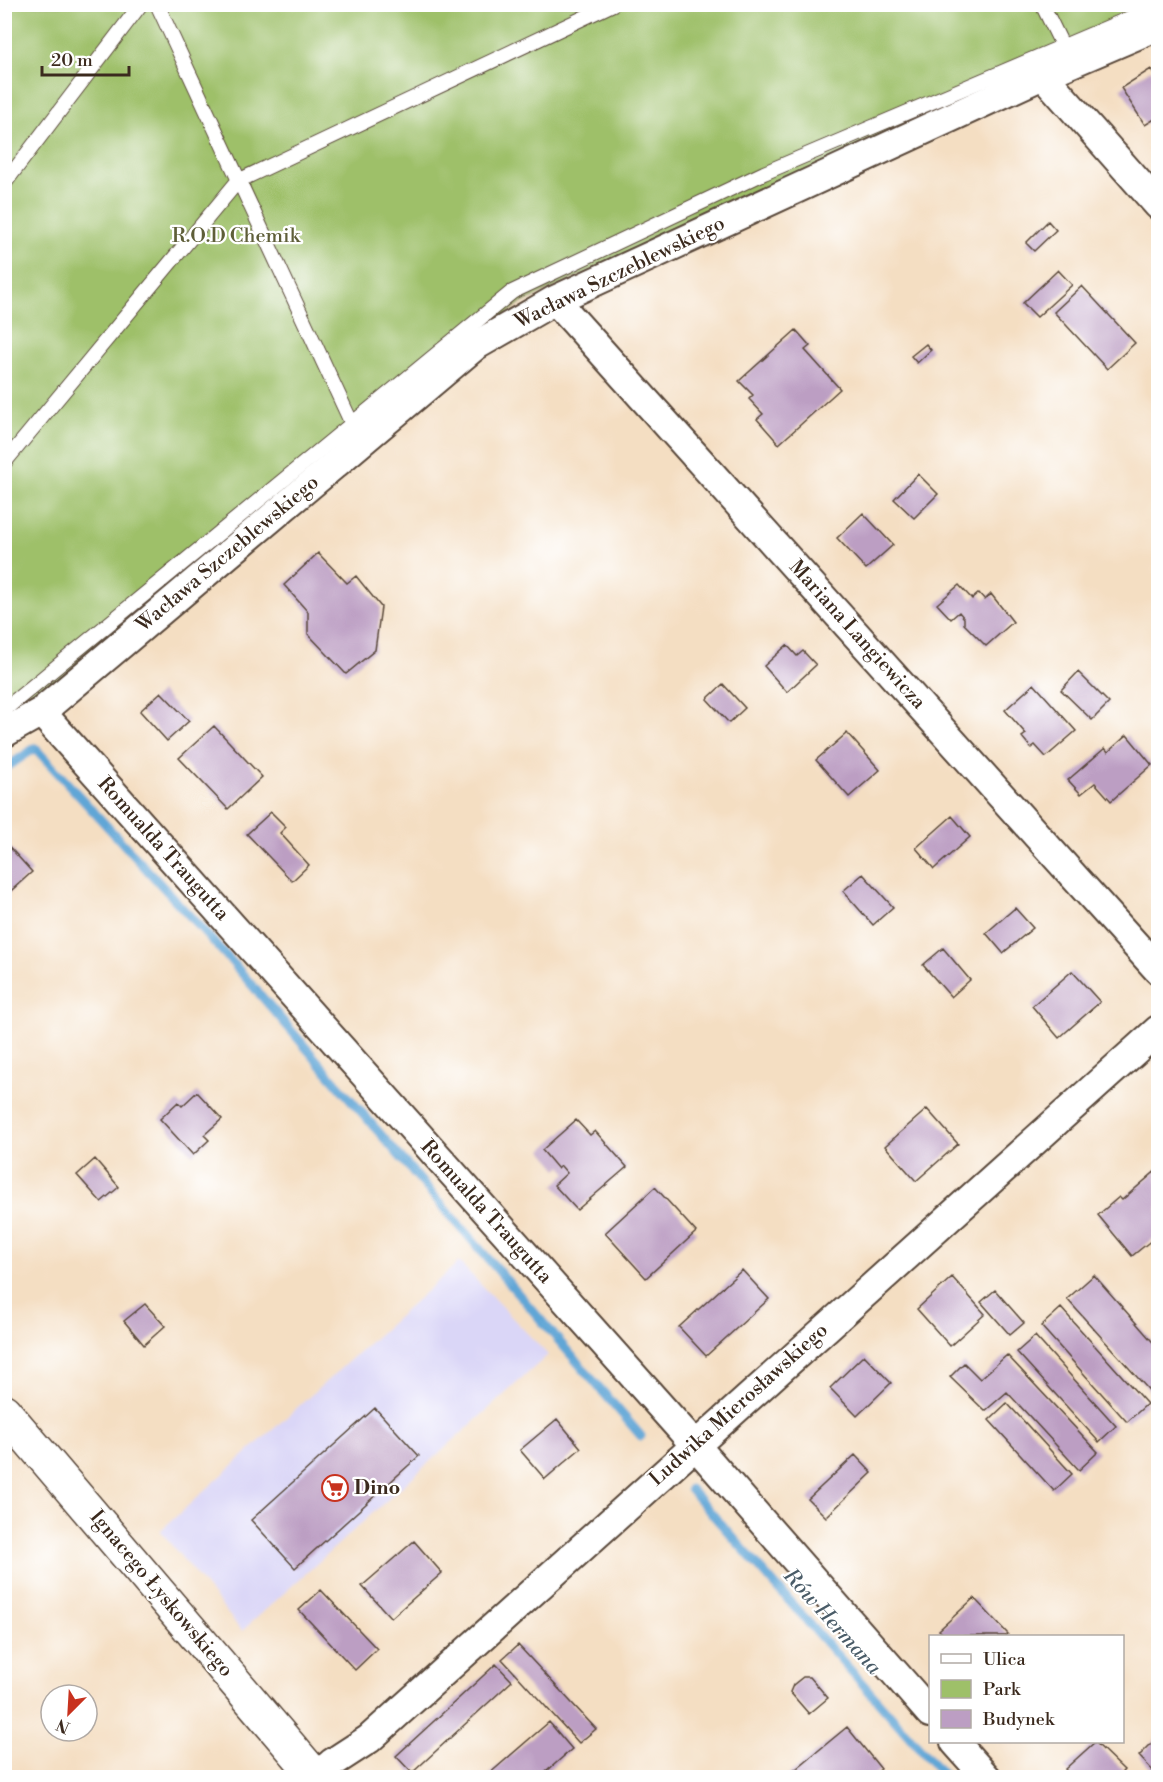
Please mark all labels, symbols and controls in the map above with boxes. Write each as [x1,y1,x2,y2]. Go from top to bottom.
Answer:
scale bar [42,39,129,77]
text: 20 m [51,49,93,72]
street label: Wacława Szczeblewskiego [510,211,729,335]
park label: R.O.D Chemik [172,224,302,249]
street label: Wacława Szczeblewskiego [131,470,324,638]
street label: Mariana Langiewicza [783,555,931,715]
street label: Romualda Traugutta [92,772,235,927]
street label: Romualda Traugutta [415,1135,558,1290]
street label: Ludwika Mierosławskiego [644,1318,834,1492]
supermarket icon: Dino [320,1473,350,1503]
place label: Dino [354,1476,400,1501]
street label: Ignacego Łyskowskiego [84,1505,238,1683]
water label: Rów Hermana [777,1563,887,1681]
legend [929,1635,1124,1743]
text: Ulica [983,1648,1027,1671]
text: Park [983,1678,1022,1701]
north arrow [39,1683,99,1743]
text: Budynek [982,1708,1056,1731]
text: N [53,1714,73,1737]

